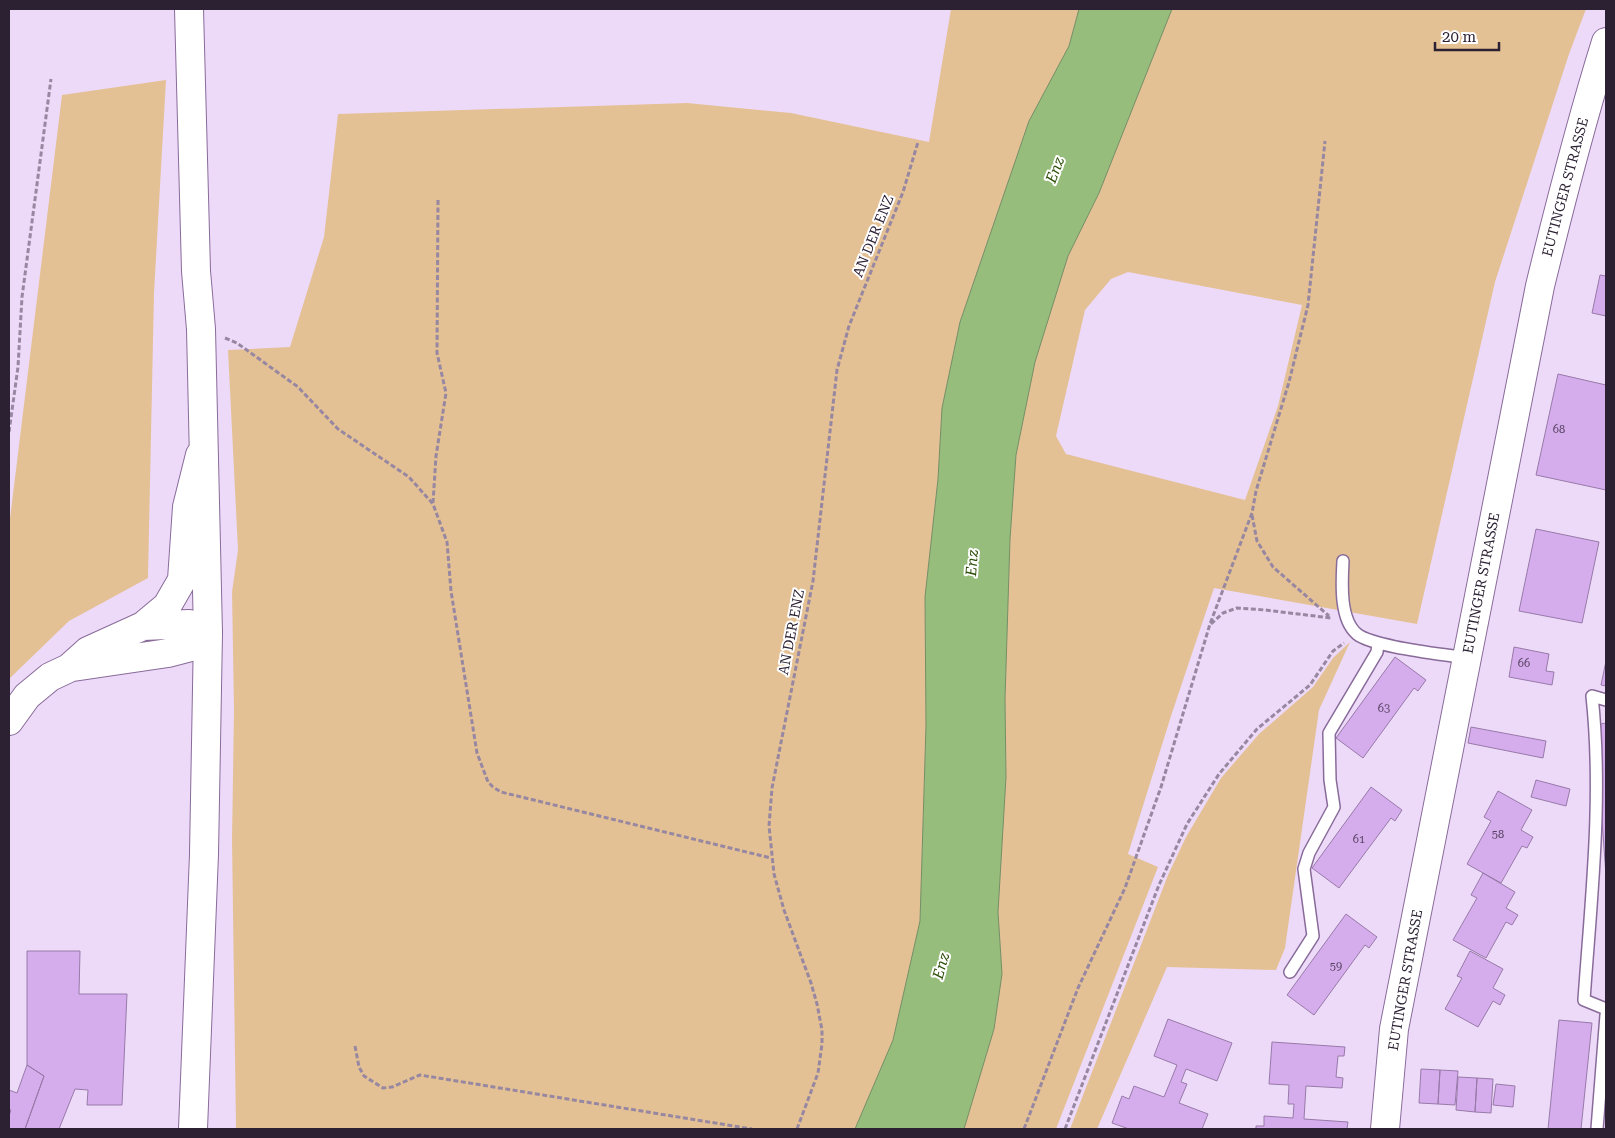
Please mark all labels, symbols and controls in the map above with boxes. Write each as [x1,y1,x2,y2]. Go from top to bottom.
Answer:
scale bar [1435,20,1499,52]
text: 20 m [1442,28,1477,46]
street label: EUTINGER STRASSE [1539,116,1591,258]
water label: Enz [1042,154,1068,186]
street label: AN DER ENZ [849,193,897,279]
house number: 68 [1553,423,1565,436]
street label: EUTINGER STRASSE [1459,511,1503,655]
water label: Enz [962,549,982,578]
street label: AN DER ENZ [775,588,807,676]
house number: 66 [1518,657,1530,670]
house number: 63 [1378,702,1390,715]
house number: 58 [1492,828,1504,841]
house number: 61 [1353,833,1365,846]
street label: EUTINGER STRASSE [1385,908,1425,1052]
water label: Enz [928,950,953,982]
house number: 59 [1330,960,1342,973]

